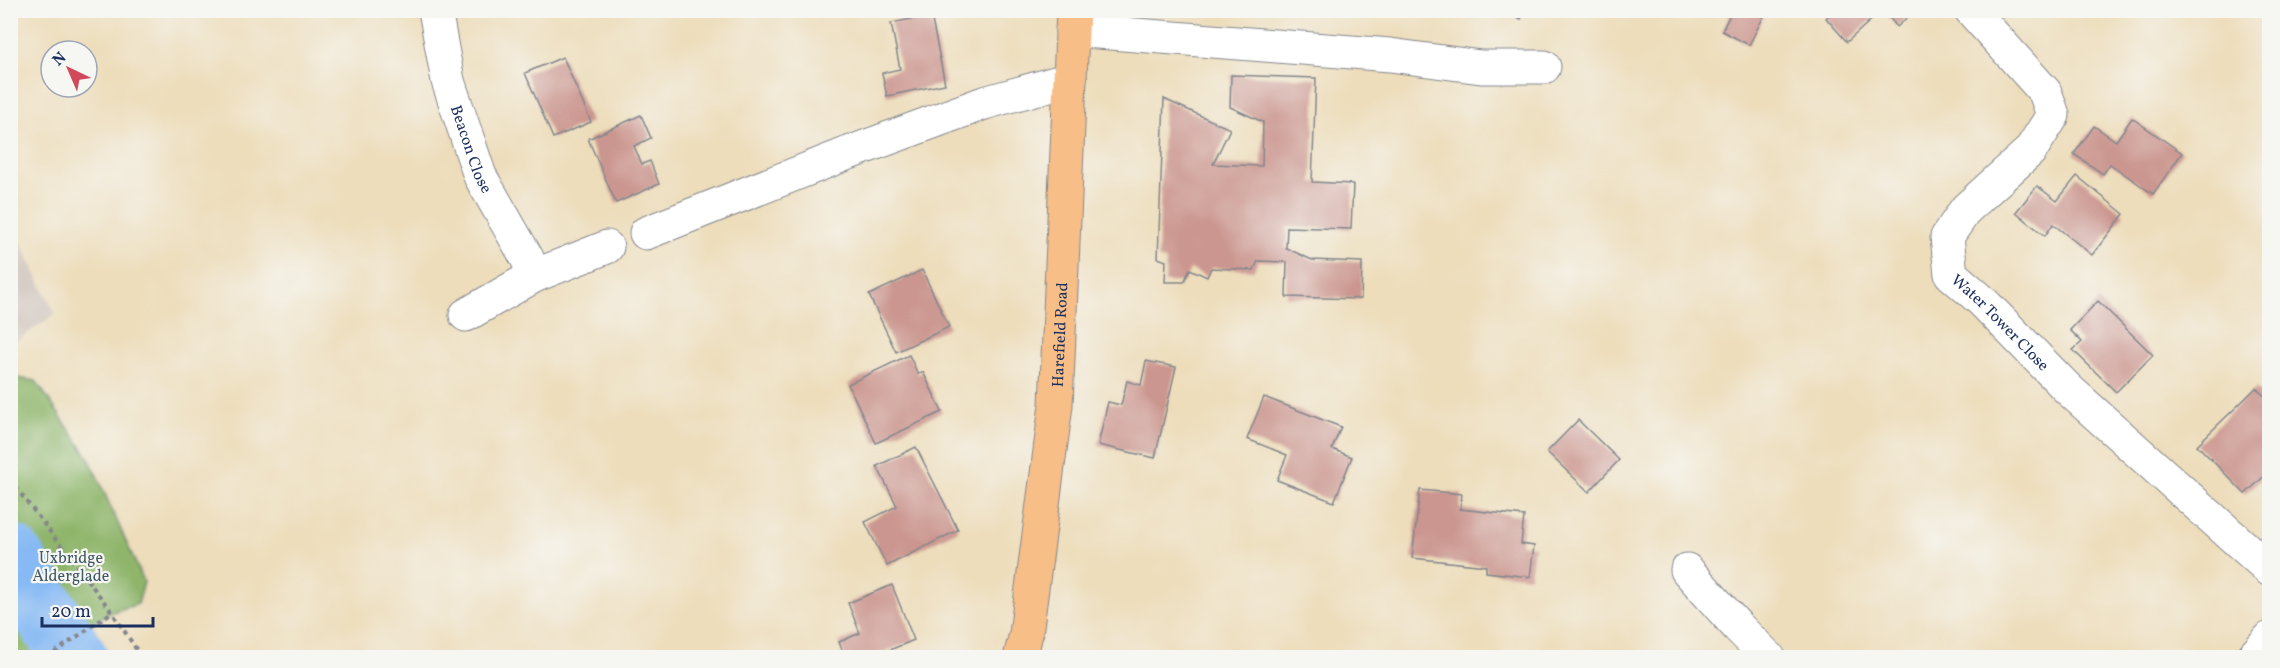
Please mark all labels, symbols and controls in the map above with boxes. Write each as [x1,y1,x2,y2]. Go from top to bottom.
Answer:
north arrow [39,39,99,99]
text: N [48,47,72,72]
street label: Beacon Close [444,103,497,198]
street label: Water Tower Close [1946,270,2053,376]
street label: Harefield Road [1048,282,1074,388]
park label: Uxbridge Alderglade [33,548,109,588]
scale bar [42,590,153,628]
text: 20 m [51,600,91,625]

